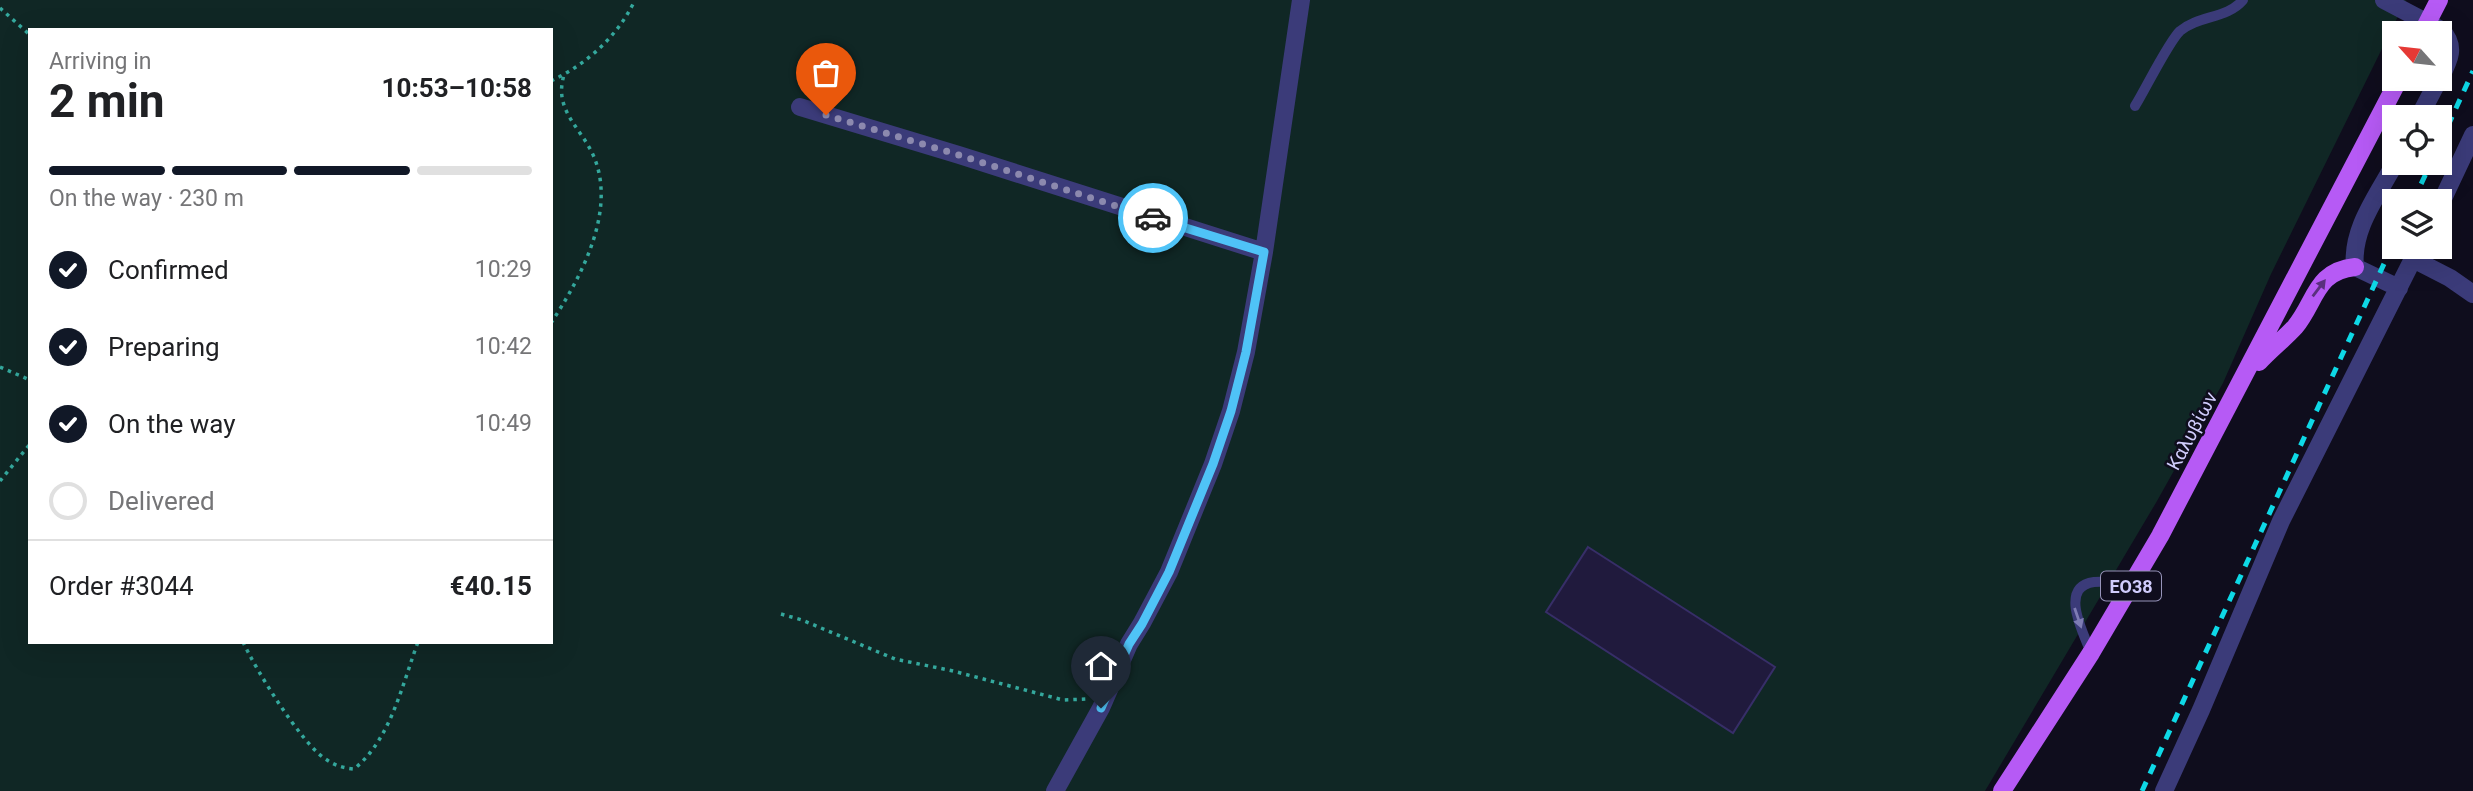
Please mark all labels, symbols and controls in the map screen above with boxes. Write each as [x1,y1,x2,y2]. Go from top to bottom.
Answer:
north arrow [2382,21,2452,91]
map controls [2382,21,2452,259]
pin [796,43,856,115]
text: Arriving in [49,48,152,75]
icon: bag [807,54,845,92]
text: 10:53–10:58 [382,73,532,103]
text: 2 min [49,74,165,128]
button: locate [2382,105,2452,175]
courier [1118,183,1188,253]
text: On the way · 230 m [49,185,244,212]
button: layers [2382,189,2452,259]
icon: car [1134,199,1172,237]
icon: check [49,251,87,289]
text: Confirmed [108,255,229,285]
text: 10:29 [475,256,532,283]
one-way arrow [2312,279,2326,297]
icon: check [49,328,87,366]
text: Preparing [108,332,220,362]
text: 10:42 [475,333,532,360]
street label: Καλυβίων [2162,388,2222,474]
icon: check [49,405,87,443]
text: On the way [108,409,236,439]
text: 10:49 [475,410,532,437]
text: Delivered [108,486,215,516]
text: Order #3044 [49,571,194,601]
text: €40.15 [450,571,532,601]
road number: ΕΟ38 [2101,572,2161,600]
one-way arrow [2074,608,2084,629]
pin [1071,636,1131,708]
icon: home [1082,647,1120,685]

